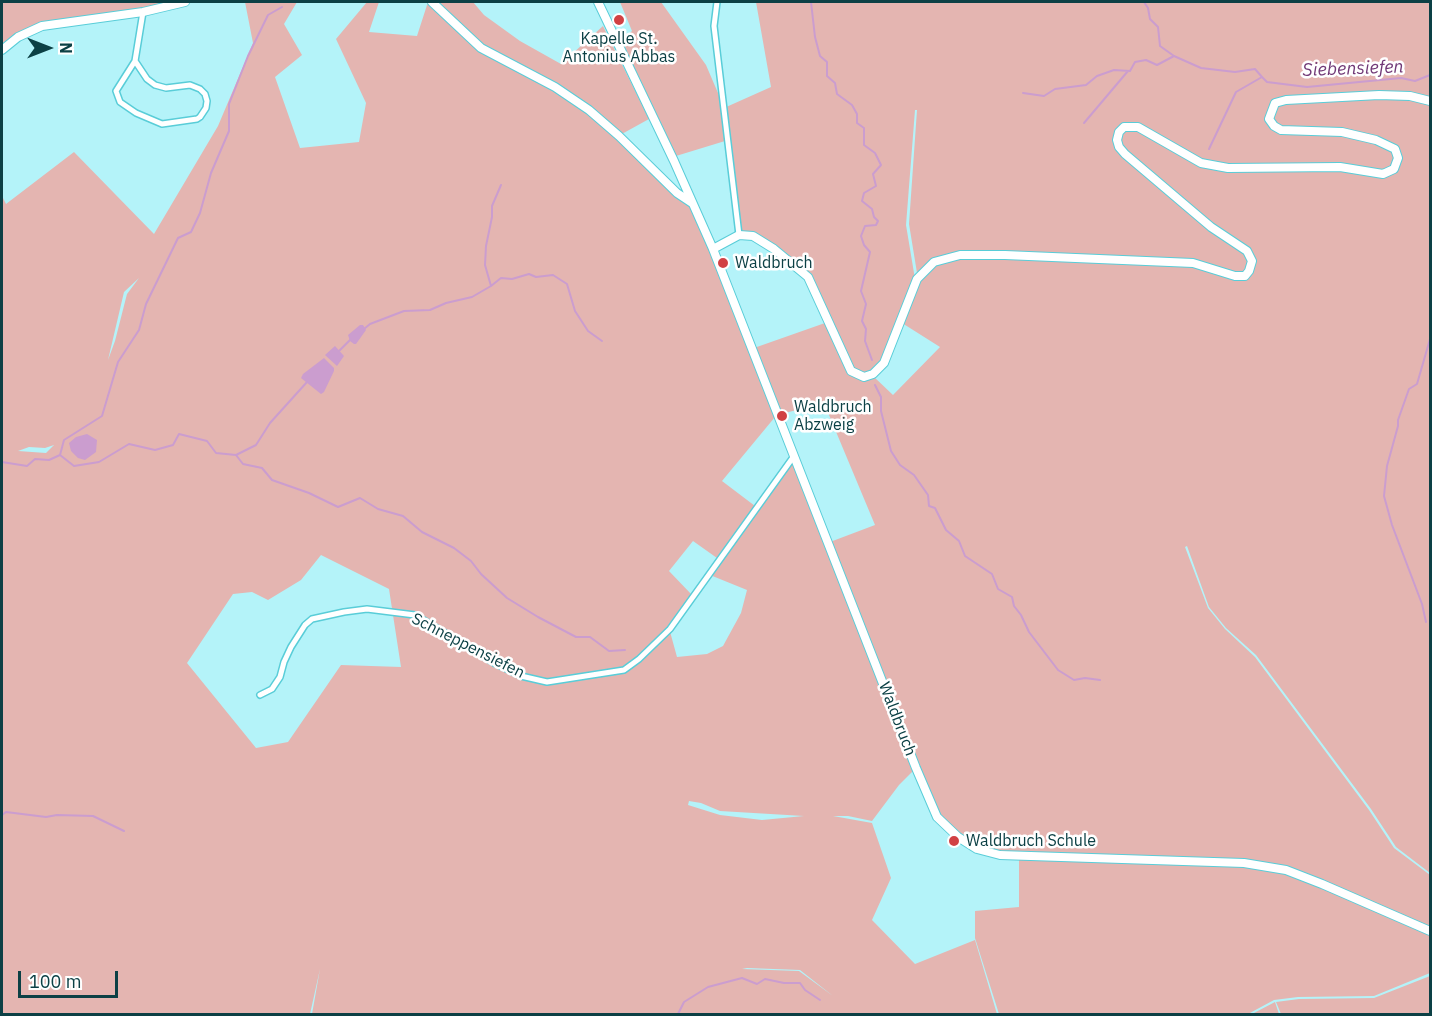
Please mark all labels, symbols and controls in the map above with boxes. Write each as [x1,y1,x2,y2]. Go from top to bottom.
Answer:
marker: Kapelle St. Antonius Abbas [612,13,626,27]
north arrow [18,18,78,78]
place label: Kapelle St. Antonius Abbas [563,29,675,67]
text: N [56,42,76,54]
water label: Siebensiefen [1302,56,1404,82]
place label: Waldbruch [735,253,813,273]
marker: Waldbruch [716,256,730,270]
place label: Waldbruch Abzweig [794,397,872,435]
marker: Waldbruch Abzweig [775,409,789,423]
street label: Schneppensiefen [408,609,528,683]
street label: Waldbruch [874,679,920,759]
place label: Waldbruch Schule [966,831,1096,851]
marker: Waldbruch Schule [947,834,961,848]
scale bar [21,959,122,997]
text: 100 m [29,970,81,993]

